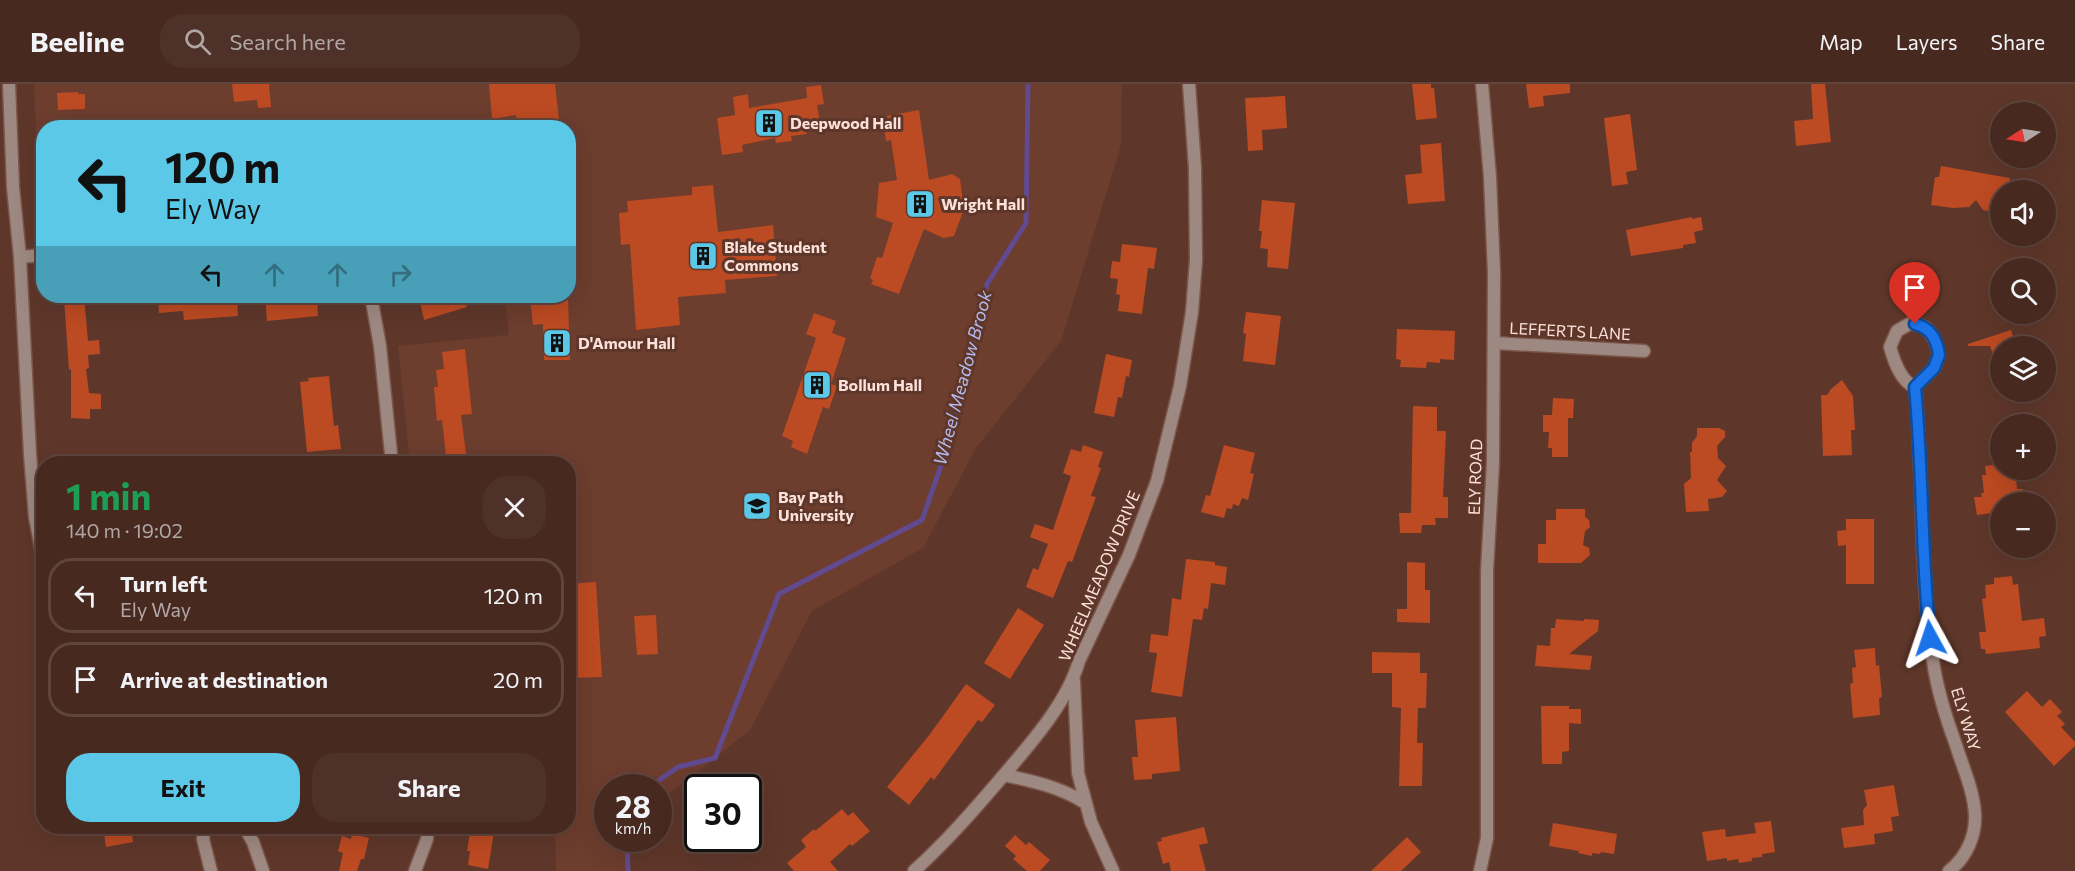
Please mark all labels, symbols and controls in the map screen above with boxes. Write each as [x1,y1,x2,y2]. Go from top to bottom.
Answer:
search box [160,14,580,68]
text: Beeline [30,24,124,58]
icon: search [181,25,214,58]
text: Search here [229,28,346,55]
text: Map [1819,29,1863,54]
text: Layers [1896,29,1958,54]
text: Share [1991,29,2045,54]
north arrow [1990,102,2056,168]
map controls [1990,102,2056,558]
building icon: Deepwood Hall [753,107,785,139]
place label: Deepwood Hall [790,113,901,132]
text: 120 m [165,140,280,192]
icon: left [66,144,144,222]
button: sound [1990,180,2056,246]
building icon: Wright Hall [904,188,936,220]
text: Ely Way [165,192,261,225]
place label: Wright Hall [941,194,1025,213]
place label: Blake Student Commons [724,237,827,274]
building icon: Blake Student Commons [687,240,719,272]
icon: left [195,258,228,291]
icon: ahead [258,258,291,291]
icon: ahead [321,258,354,291]
icon: right [384,258,417,291]
button: search [1990,258,2056,324]
pin [1889,262,1940,324]
icon: arrive [1898,271,1931,304]
water label: Wheel Meadow Brook [928,287,996,468]
street label: LEFFERTS LANE [1509,318,1631,343]
building icon: D'Amour Hall [541,327,573,359]
place label: D'Amour Hall [578,333,675,352]
button: layers [1990,336,2056,402]
building icon: Bollum Hall [801,369,833,401]
place label: Bollum Hall [838,375,922,394]
button: + [1990,414,2056,480]
street label: ELY ROAD [1464,439,1485,515]
text: 1 min [66,473,151,517]
button: close [483,476,546,539]
place label: Bay Path University [778,487,854,524]
street label: WHEELMEADOW DRIVE [1054,488,1143,664]
school or university icon: Bay Path University [741,490,773,522]
button: − [1990,492,2056,558]
text: 140 m · 19:02 [66,518,183,542]
text: Turn left [120,570,207,597]
icon: left [69,579,102,612]
text: 120 m [484,582,543,609]
text: Ely Way [120,597,191,621]
position arrow [1898,606,1962,670]
icon: arrive [69,663,102,696]
text: Arrive at destination [120,666,328,693]
text: 20 m [493,666,543,693]
street label: ELY WAY [1948,685,1985,754]
button: Exit [66,753,300,822]
button: Share [312,753,546,822]
speed limit sign: 30 [684,774,762,852]
text: 28 [615,787,651,824]
text: km/h [615,819,651,837]

